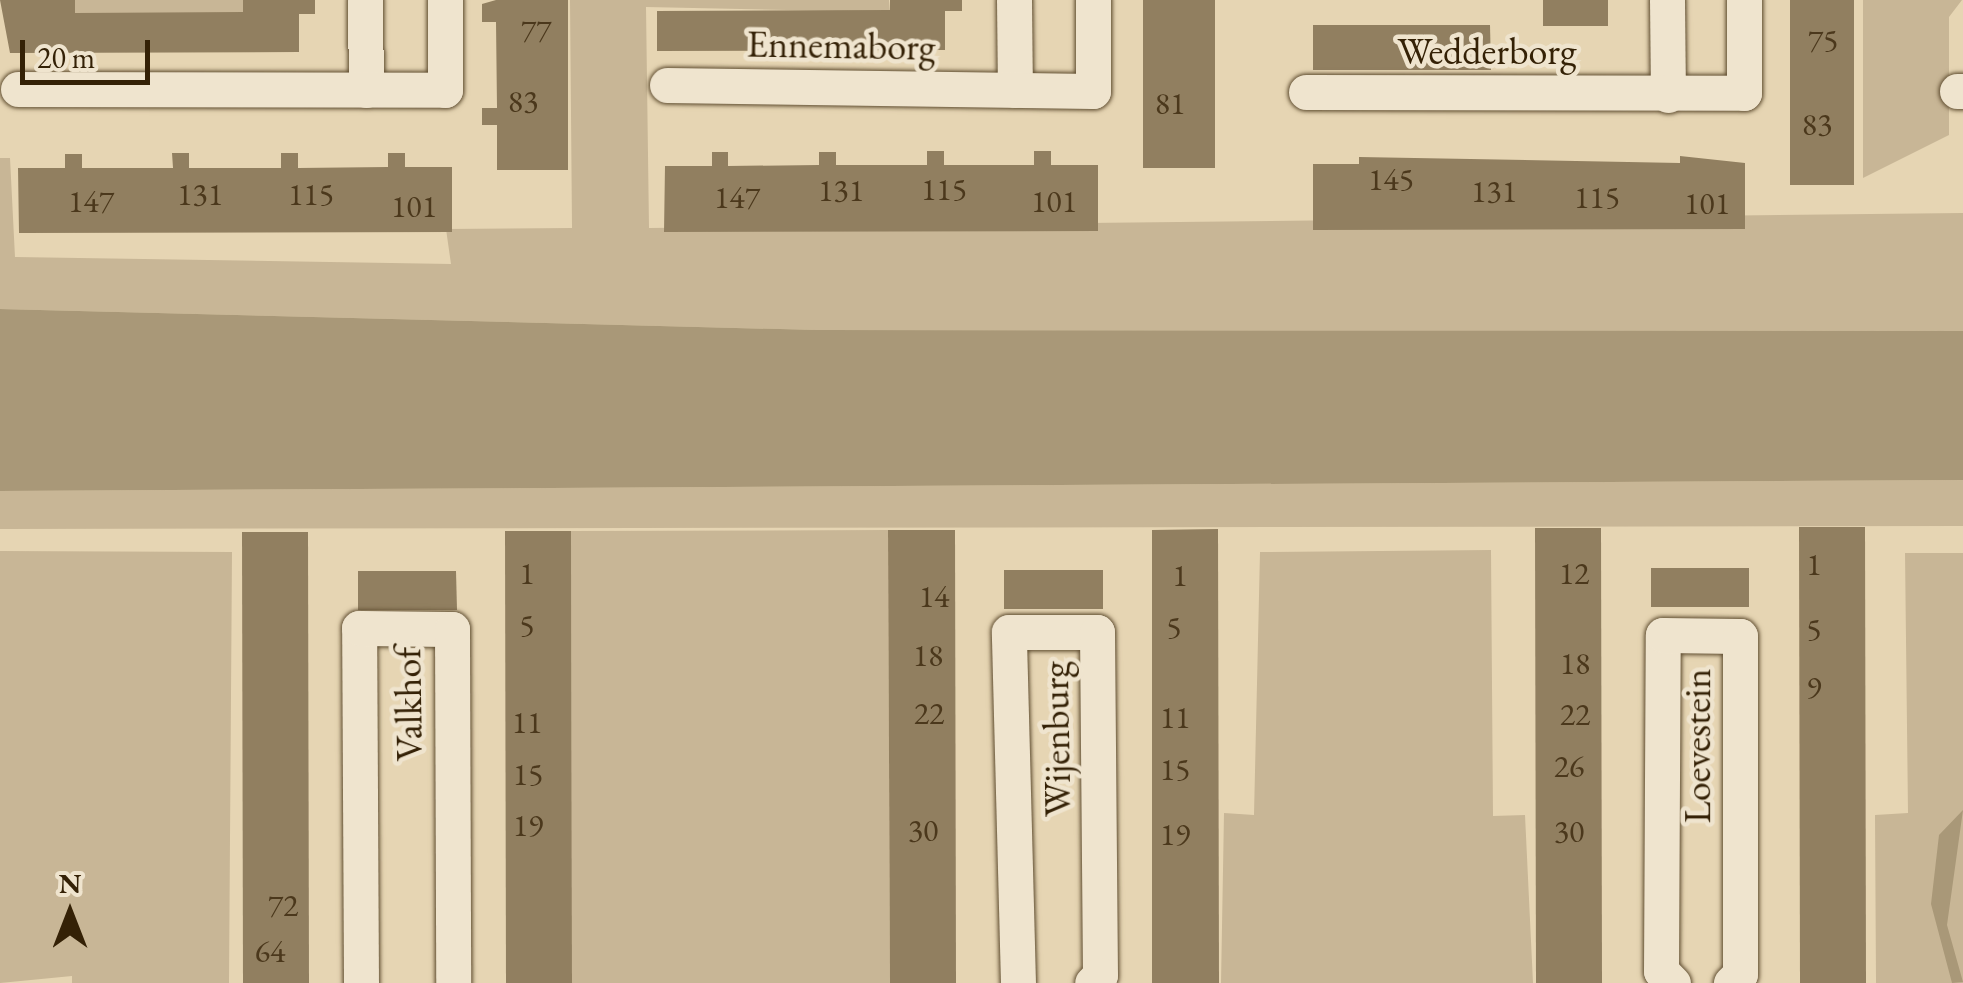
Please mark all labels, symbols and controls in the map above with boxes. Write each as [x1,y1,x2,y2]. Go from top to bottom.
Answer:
house number: 77 [521,11,551,49]
scale bar [25,20,155,82]
street label: Ennemaborg [746,21,936,69]
house number: 75 [1808,21,1838,59]
street label: Wedderborg [1397,28,1577,74]
text: 20 m [37,38,95,77]
house number: 83 [508,82,538,120]
house number: 81 [1155,84,1185,122]
house number: 83 [1802,105,1832,143]
house number: 145 [1368,160,1414,198]
house number: 115 [921,170,967,208]
house number: 131 [818,171,864,209]
house number: 131 [1471,172,1517,210]
house number: 131 [177,175,223,213]
house number: 115 [288,175,334,213]
house number: 147 [714,178,760,216]
house number: 115 [1574,178,1620,216]
house number: 147 [68,182,114,220]
house number: 101 [1031,182,1077,220]
house number: 101 [1684,184,1730,222]
house number: 101 [391,187,437,225]
house number: 1 [1806,545,1822,583]
house number: 1 [519,554,535,592]
house number: 12 [1559,554,1589,592]
house number: 1 [1172,556,1188,594]
house number: 14 [919,577,949,615]
house number: 5 [519,606,535,644]
house number: 5 [1166,608,1182,646]
house number: 5 [1806,610,1822,648]
house number: 18 [913,636,943,674]
house number: 18 [1560,644,1590,682]
street label: Valkhof [384,646,432,762]
street label: Wijenburg [1032,661,1080,817]
house number: 9 [1806,668,1822,706]
street label: Loevestein [1674,669,1720,823]
house number: 22 [914,694,944,732]
house number: 22 [1560,695,1590,733]
house number: 11 [1160,698,1190,736]
house number: 11 [512,703,542,741]
house number: 26 [1554,747,1584,785]
house number: 15 [1160,750,1190,788]
house number: 15 [513,755,543,793]
house number: 19 [513,806,543,844]
house number: 30 [908,811,938,849]
house number: 30 [1554,812,1584,850]
house number: 19 [1160,815,1190,853]
north arrow [20,863,120,963]
text: N [59,865,81,901]
house number: 72 [268,886,298,924]
house number: 64 [255,932,285,970]

